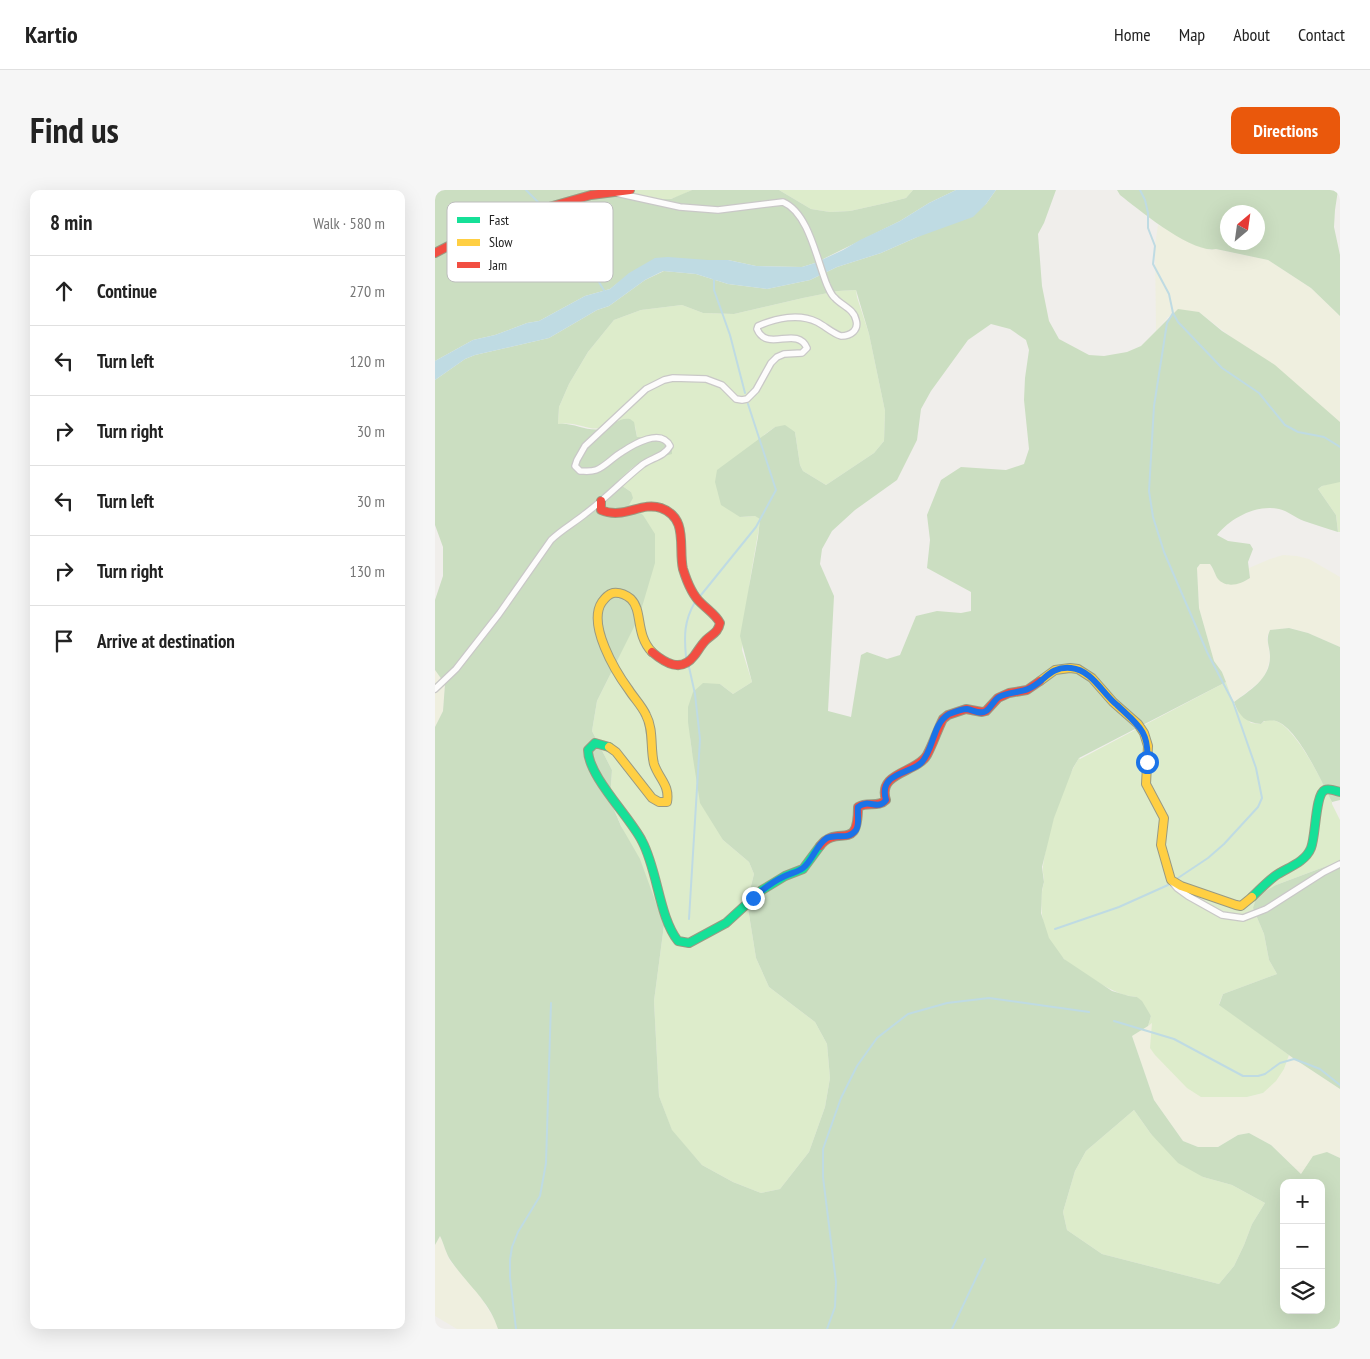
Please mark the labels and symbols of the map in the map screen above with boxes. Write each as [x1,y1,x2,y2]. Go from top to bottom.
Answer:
legend [447,202,613,282]
north arrow [1220,205,1265,250]
text: Fast [489,211,509,229]
text: Slow [489,233,513,251]
text: Jam [488,256,507,274]
route start [1136,751,1159,774]
route end [742,887,765,910]

